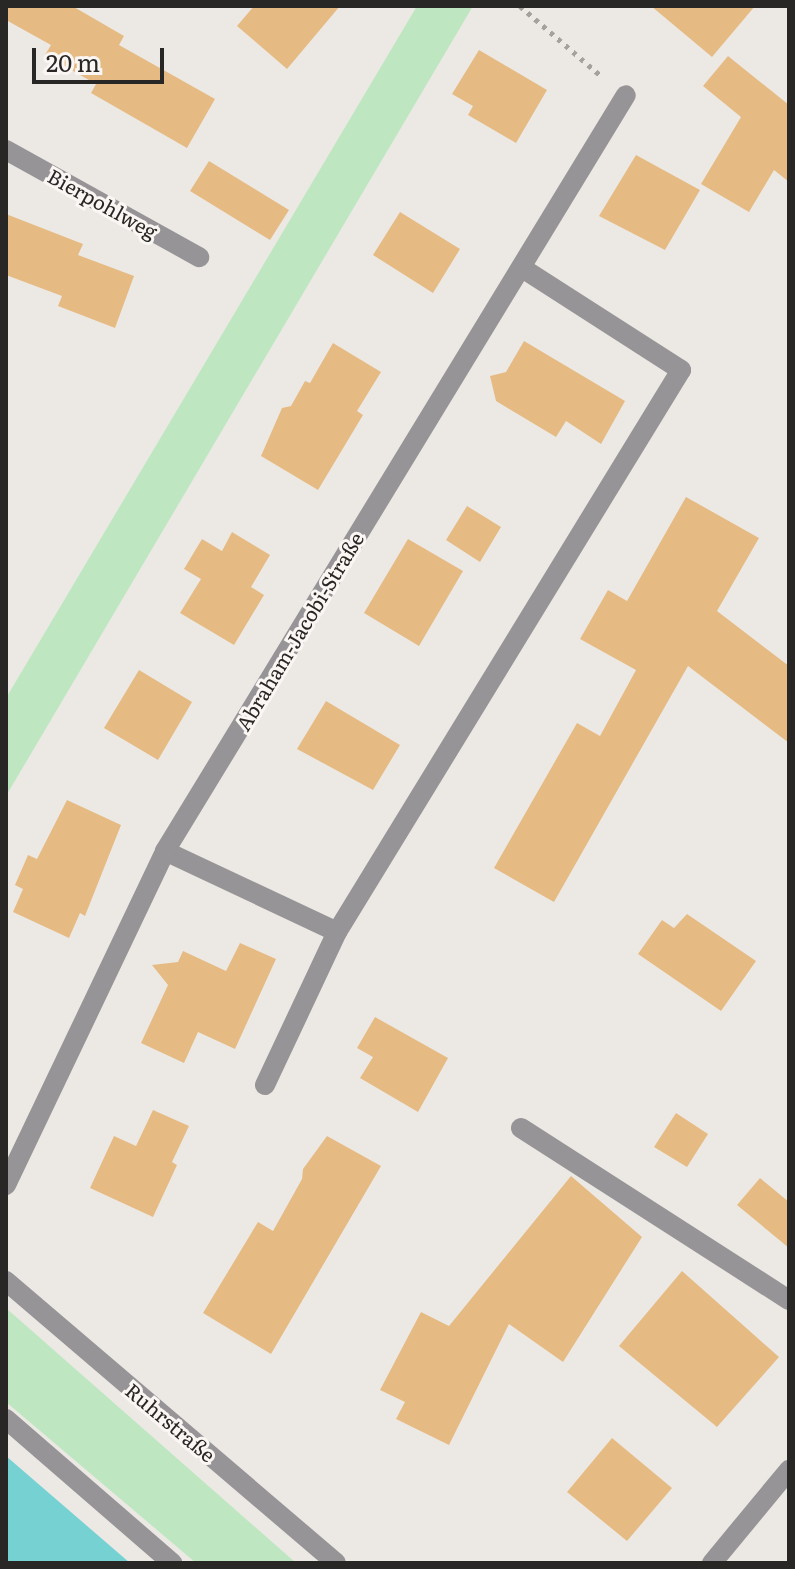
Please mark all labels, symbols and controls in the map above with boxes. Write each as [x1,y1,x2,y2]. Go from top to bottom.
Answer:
scale bar [36,32,168,82]
text: 20 m [46,44,100,79]
street label: Bierpohlweg [44,163,162,243]
street label: Abraham-Jacobi-Straße [230,527,368,735]
street label: Ruhrstraße [121,1378,221,1466]

